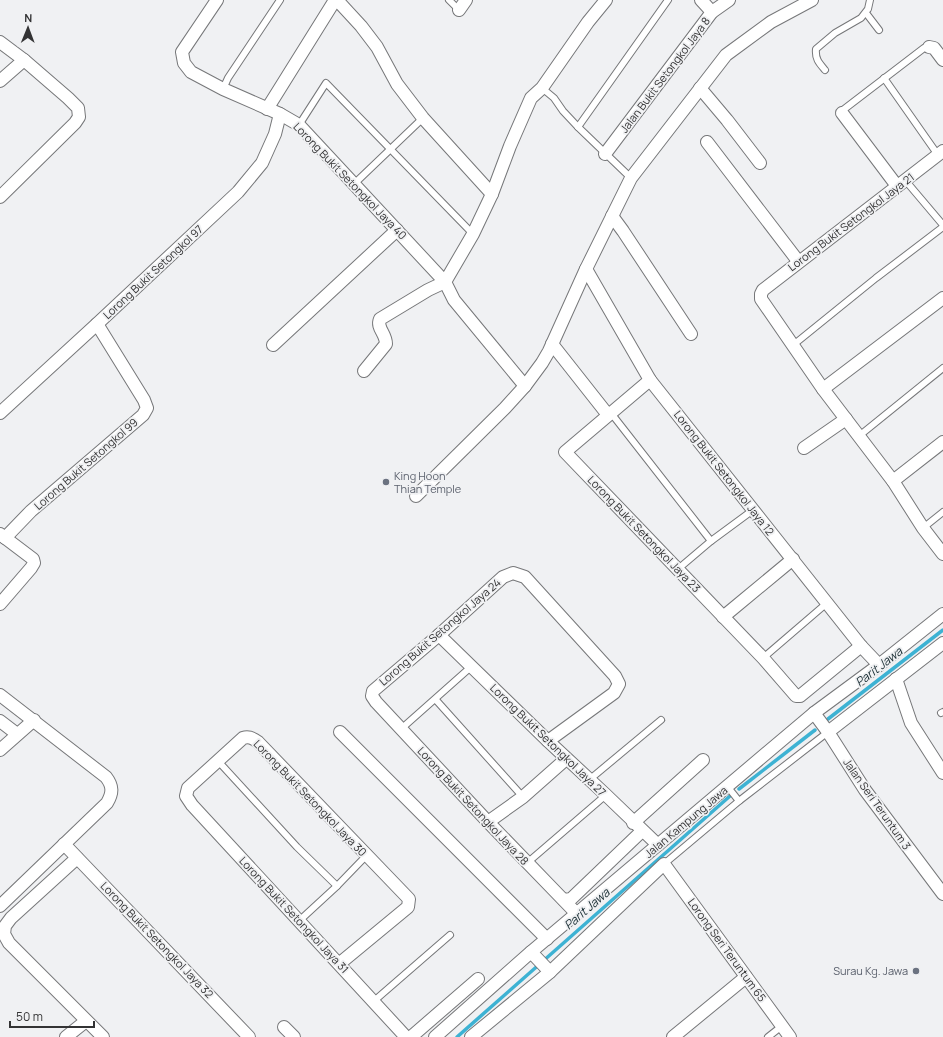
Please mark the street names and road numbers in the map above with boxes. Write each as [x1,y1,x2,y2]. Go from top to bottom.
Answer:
street label: Jalan Bukit Setongkol Jaya 8 [616,14,713,136]
street label: Lorong Bukit Setongkol Jaya 40 [290,119,410,242]
street label: Lorong Bukit Setongkol Jaya 21 [784,169,917,274]
street label: Lorong Bukit Setongkol 97 [99,221,206,322]
street label: Lorong Bukit Setongkol Jaya 12 [671,407,778,538]
street label: Lorong Bukit Setongkol 99 [31,414,141,513]
street label: Lorong Bukit Setongkol Jaya 23 [585,472,704,595]
street label: Lorong Bukit Setongkol Jaya 24 [376,575,504,689]
street label: Lorong Bukit Setongkol Jaya 27 [487,680,610,799]
street label: Lorong Bukit Setongkol Jaya 30 [251,736,370,859]
street label: Lorong Bukit Setongkol Jaya 28 [414,743,532,868]
street label: Jalan Seri Teruntum 3 [840,755,915,852]
street label: Jalan Kampung Jawa [641,782,730,861]
street label: Lorong Bukit Setongkol Jaya 31 [236,853,352,976]
street label: Lorong Bukit Setongkol Jaya 32 [98,878,217,1001]
street label: Lorong Seri Teruntum 65 [685,895,770,1004]

